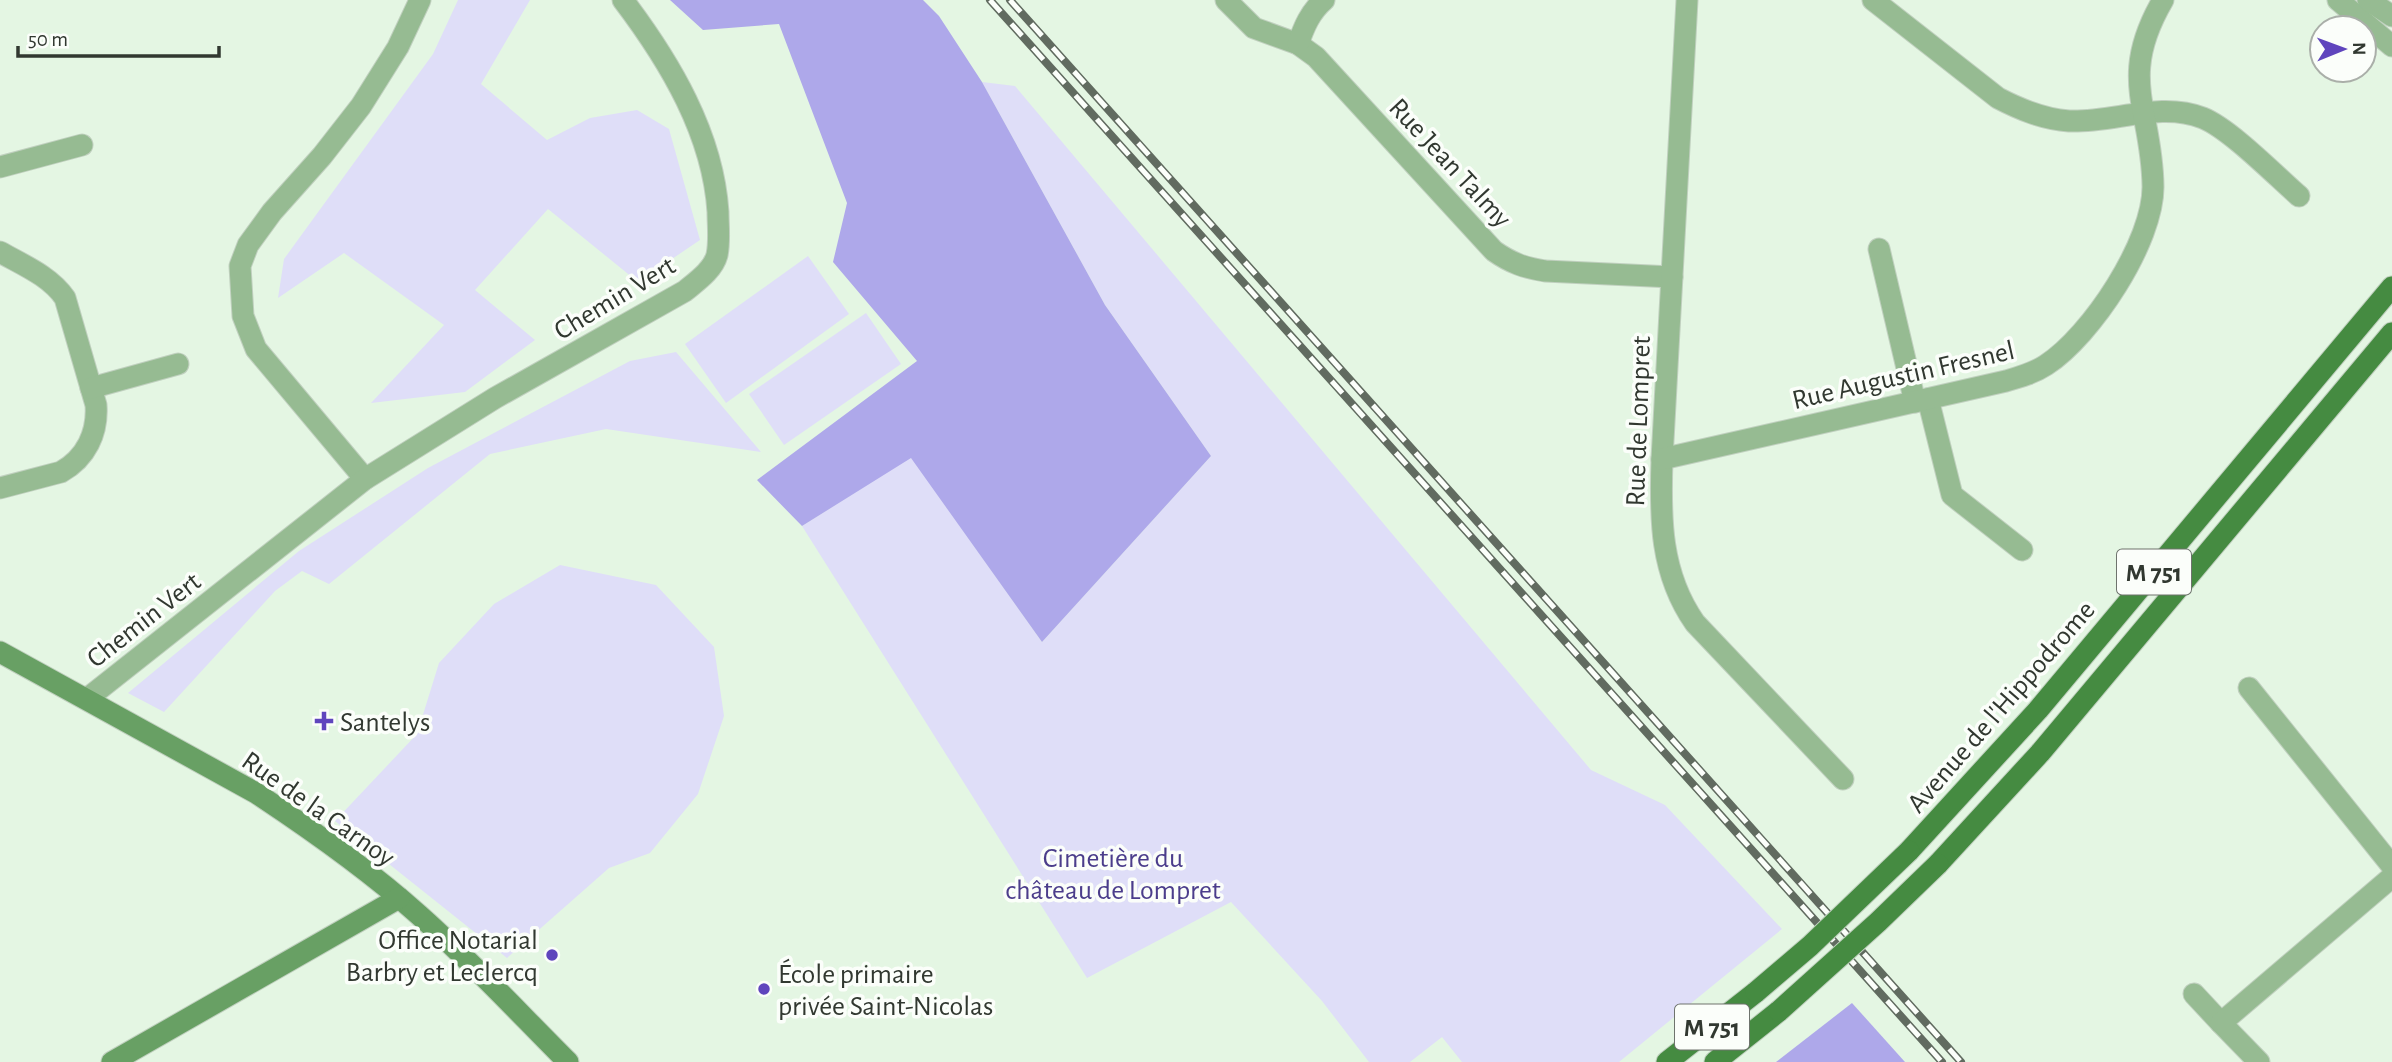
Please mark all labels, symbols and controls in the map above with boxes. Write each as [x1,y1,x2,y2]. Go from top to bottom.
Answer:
scale bar [18,14,219,58]
north arrow [2308,14,2378,84]
text: 50 m [28,29,68,50]
text: N [2349,42,2368,56]
street label: Rue Jean Talmy [1383,93,1516,233]
street label: Chemin Vert [550,252,680,346]
street label: Rue de Lompret [1622,335,1656,507]
street label: Rue Augustin Fresnel [1790,337,2017,415]
road number: M 751 [2117,550,2191,594]
street label: Chemin Vert [82,568,206,673]
street label: Avenue de l'Hippodrome [1902,596,2101,819]
place label: Santelys [340,709,430,737]
marker: Santelys [314,711,334,731]
street label: Rue de la Carnoy [236,747,399,873]
park label: Cimetière du château de Lompret [1005,845,1221,905]
place label: Office Notarial Barbry et Leclercq [346,927,538,987]
marker: Office Notarial Barbry et Leclercq [544,947,560,963]
place label: École primaire privée Saint-Nicolas [778,958,993,1021]
marker: École primaire privée Saint-Nicolas [756,981,772,997]
road number: M 751 [1675,1004,1749,1050]

